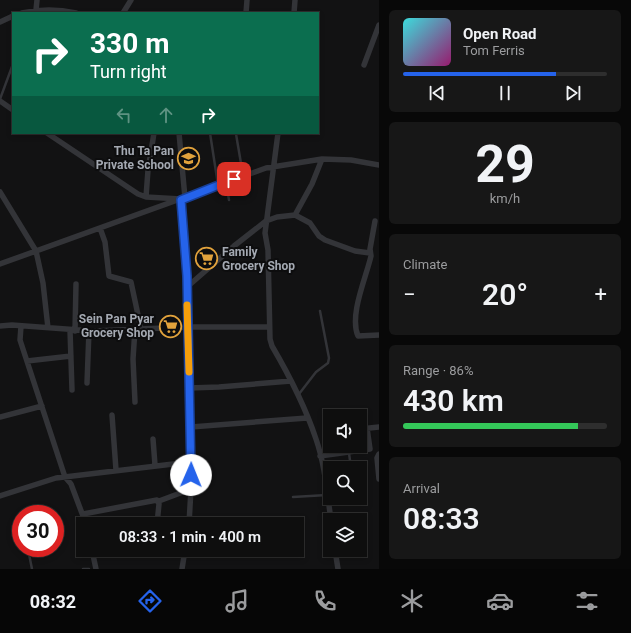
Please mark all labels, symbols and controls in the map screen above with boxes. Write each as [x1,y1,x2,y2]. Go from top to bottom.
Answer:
text: Open Road [463,25,537,43]
text: 330 m [90,27,169,60]
icon: right [24,28,76,80]
text: Tom Ferris [463,43,525,58]
text: Turn right [90,61,167,82]
icon: previous [426,82,448,104]
icon: pause [494,82,516,104]
icon: next [562,82,584,104]
icon: left [113,104,135,126]
icon: ahead [155,104,177,126]
icon: right [197,104,219,126]
text: 29 [475,134,535,195]
place label: Thu Ta Pan Private School [96,144,174,172]
school or university icon: Thu Ta Pan Private School [176,145,202,171]
pin [217,162,251,196]
icon: arrive [223,168,245,190]
text: km/h [490,191,520,206]
place label: Family Grocery Shop [222,245,295,273]
supermarket icon: Family Grocery Shop [193,246,219,272]
text: Climate [403,257,447,272]
text: 20° [482,277,528,312]
text: − [403,282,416,307]
text: + [595,282,607,307]
place label: Sein Pan Pyar Grocery Shop [79,312,155,340]
supermarket icon: Sein Pan Pyar Grocery Shop [157,313,183,339]
text: Range · 86% [403,363,473,378]
text: 430 km [403,383,504,418]
map controls [323,409,367,557]
button: sound [323,409,367,453]
position arrow [170,454,212,496]
button: search [323,461,367,505]
text: Arrival [403,481,440,496]
text: 08:33 [403,501,480,536]
speed limit sign: 30 [12,505,64,557]
button: layers [323,513,367,557]
text: 08:33 · 1 min · 400 m [119,528,261,546]
icon: directions [136,587,164,615]
icon: music [223,587,251,615]
icon: phone [311,587,339,615]
icon: climate [398,587,426,615]
icon: car [486,587,514,615]
icon: filters [573,587,601,615]
text: 08:32 [30,591,76,612]

